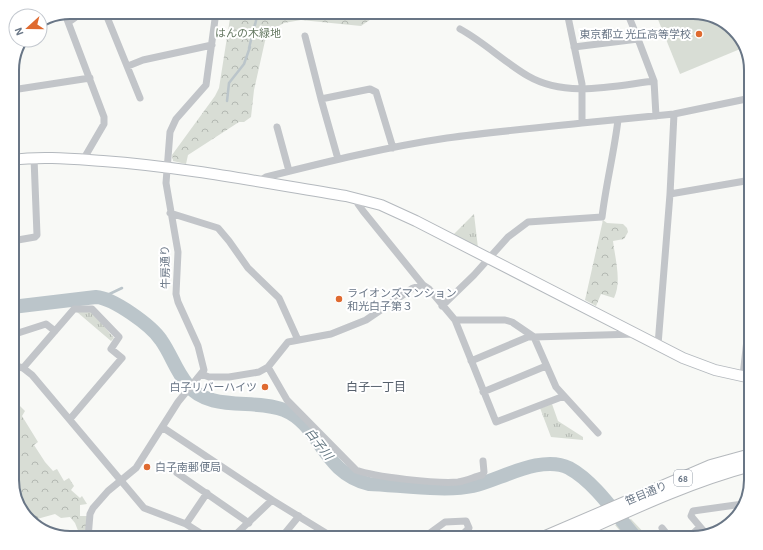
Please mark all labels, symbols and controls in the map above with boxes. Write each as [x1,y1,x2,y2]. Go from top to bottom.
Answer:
north arrow [8,8,48,48]
text: N [13,26,26,37]
park label: はんの木緑地 [215,27,281,39]
place label: 東京都立 光丘高等学校 [579,28,691,40]
marker: 東京都立 光丘高等学校 [694,29,704,39]
street label: 牛房通り [159,245,171,289]
place label: ライオンズマンション 和光白子第３ [347,287,457,312]
marker: ライオンズマンション 和光白子第３ [334,294,344,304]
place label: 白子リバーハイツ [169,381,257,393]
district label: 白子一丁目 [346,381,406,393]
marker: 白子リバーハイツ [260,382,270,392]
water label: 白子川 [303,426,337,463]
place label: 白子南郵便局 [155,461,221,473]
marker: 白子南郵便局 [142,462,152,472]
road number: 68 [674,470,692,486]
street label: 笹目通り [623,479,669,507]

